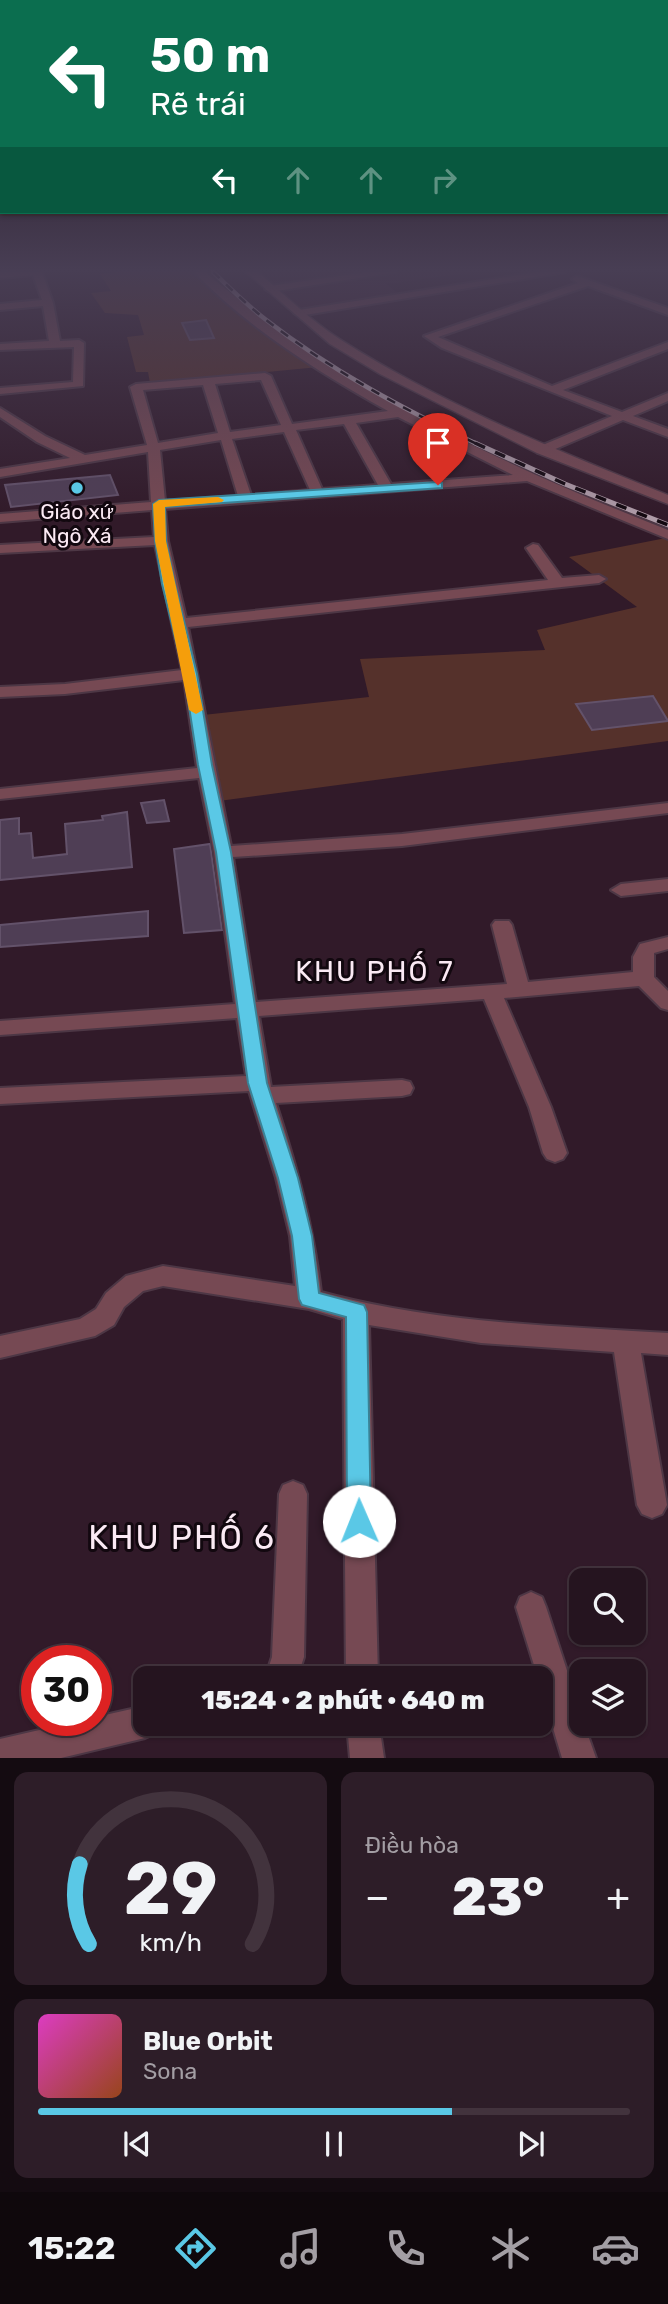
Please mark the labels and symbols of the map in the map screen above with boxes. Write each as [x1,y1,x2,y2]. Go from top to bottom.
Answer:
pin [408,413,468,485]
marker: Giáo xứ Ngô Xá [69,480,85,496]
place label: Giáo xứ Ngô Xá [40,499,114,548]
district label: KHU PHỐ 7 [295,951,455,988]
position arrow [322,1484,396,1558]
district label: KHU PHỐ 6 [88,1513,276,1557]
speed limit sign: 30 [21,1645,112,1736]

